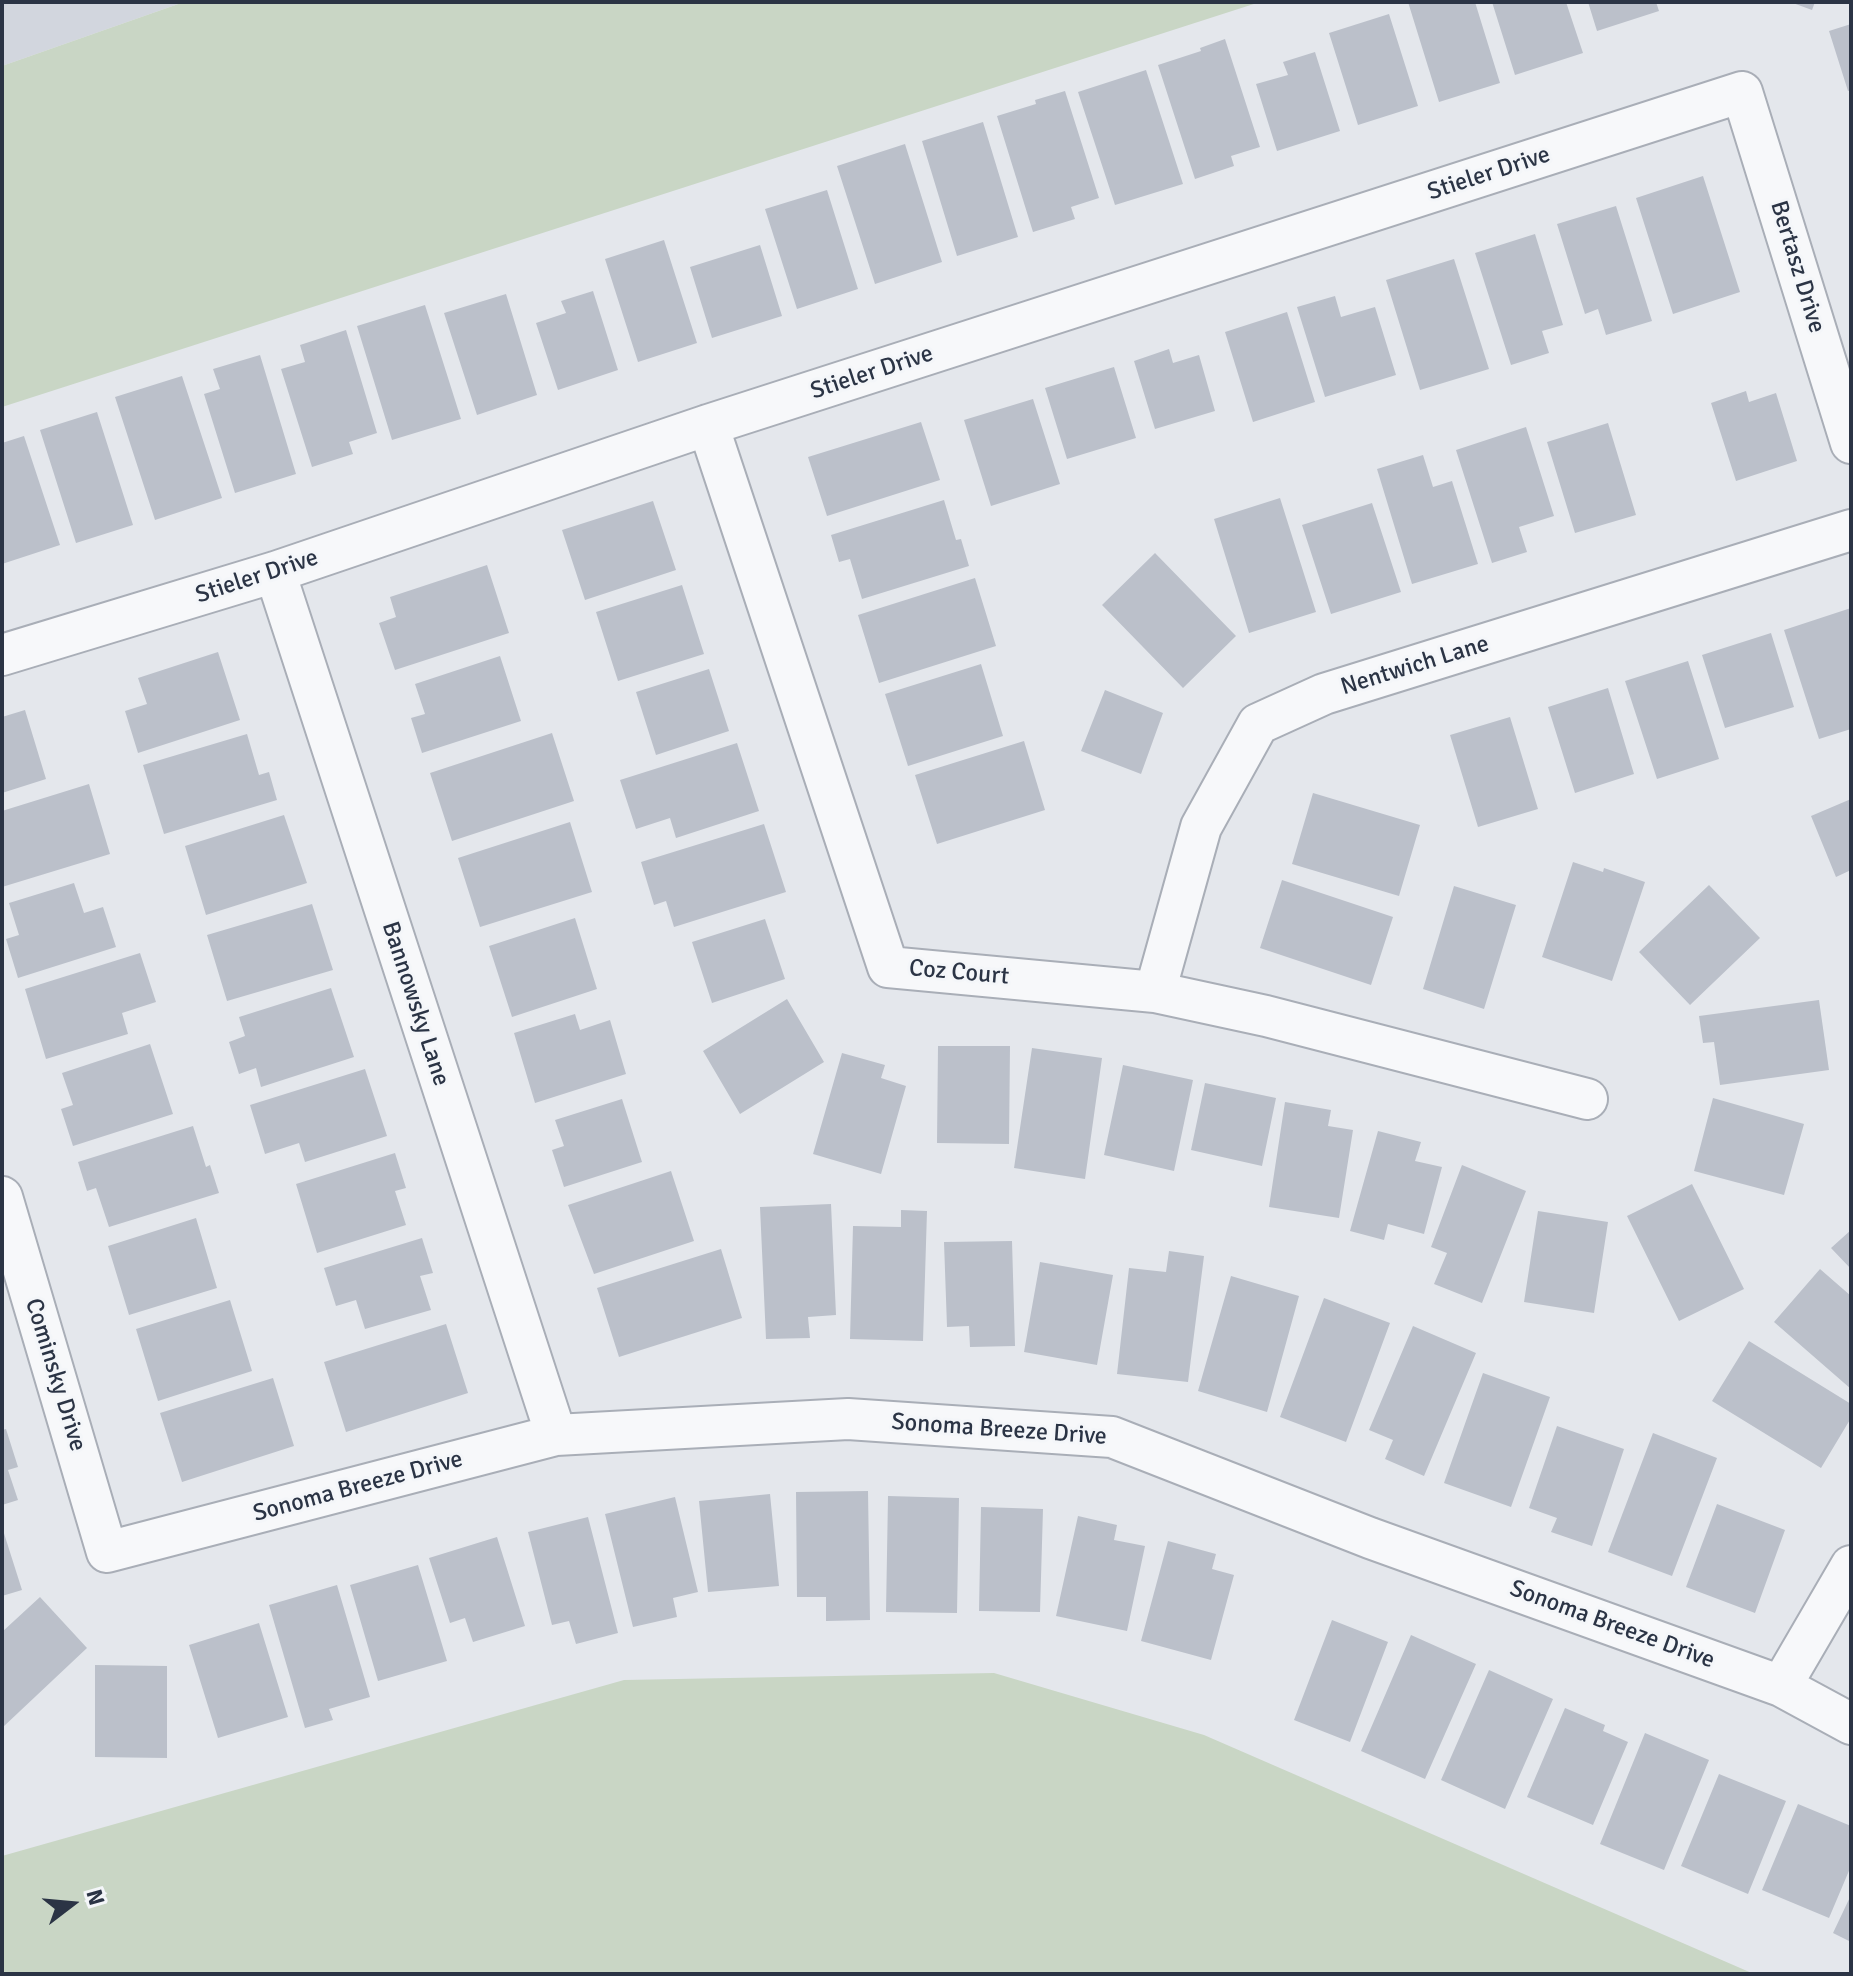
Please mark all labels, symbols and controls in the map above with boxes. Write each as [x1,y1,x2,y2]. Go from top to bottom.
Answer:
street label: Stieler Drive [1424,141,1554,207]
street label: Bertasz Drive [1763,197,1831,337]
street label: Stieler Drive [807,340,937,406]
street label: Stieler Drive [192,544,322,610]
street label: Nentwich Lane [1337,630,1493,702]
street label: Bannowsky Lane [375,918,455,1090]
street label: Coz Court [908,954,1010,992]
street label: Cominsky Drive [18,1295,92,1455]
street label: Sonoma Breeze Drive [890,1408,1108,1452]
street label: Sonoma Breeze Drive [250,1445,466,1529]
street label: Sonoma Breeze Drive [1506,1575,1718,1675]
north arrow [32,1864,112,1944]
text: N [80,1886,111,1908]

